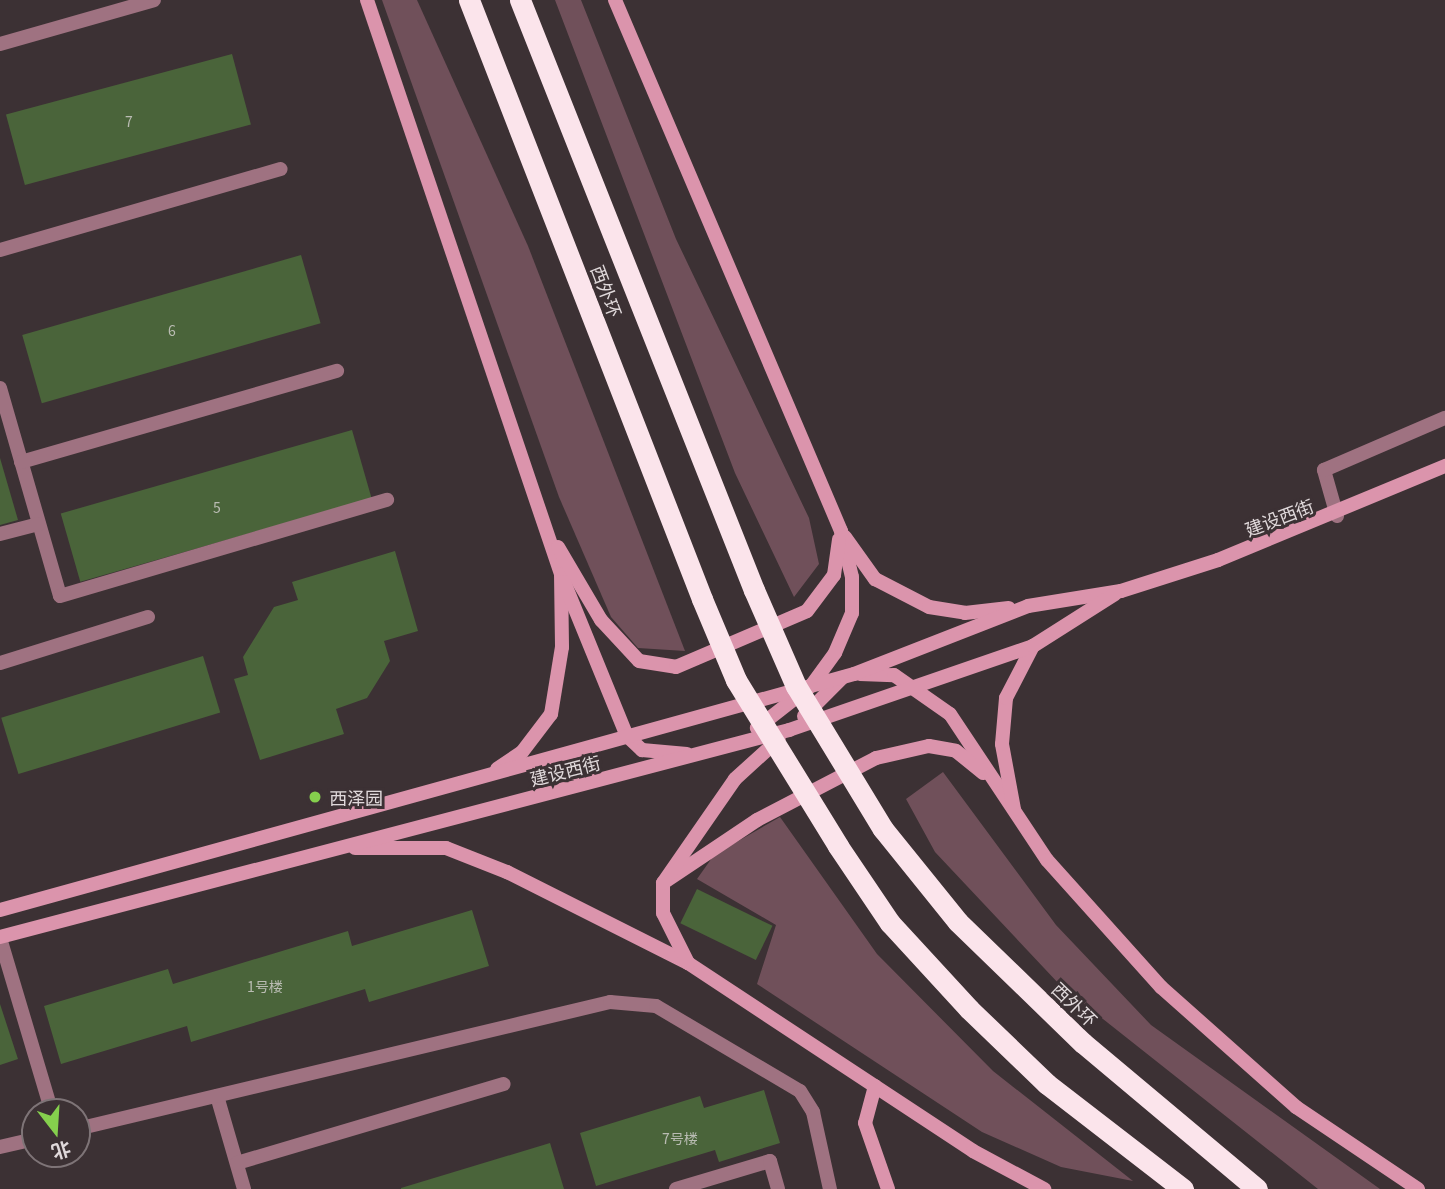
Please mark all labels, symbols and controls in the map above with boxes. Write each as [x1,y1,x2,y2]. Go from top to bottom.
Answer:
house number: 7 [125,113,133,129]
street label: 西外环 [587,262,627,320]
house number: 6 [168,322,176,338]
street label: 建设西街 [1242,494,1316,540]
house number: 5 [213,499,221,515]
street label: 建设西街 [527,751,603,789]
place label: 西泽园 [329,786,383,808]
marker: 西泽园 [307,789,323,805]
street label: 西外环 [1048,977,1102,1031]
house number: 1号楼 [247,978,283,994]
north arrow [21,1098,91,1168]
house number: 7号楼 [662,1130,698,1146]
text: 北 [49,1136,75,1167]

